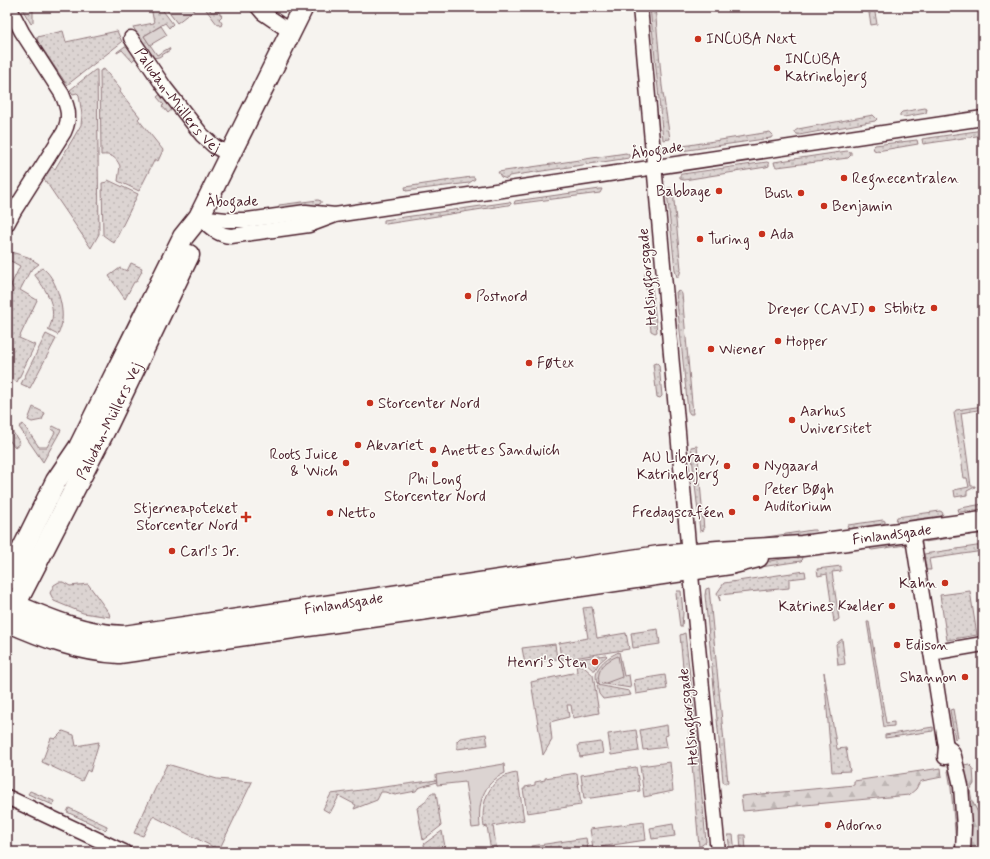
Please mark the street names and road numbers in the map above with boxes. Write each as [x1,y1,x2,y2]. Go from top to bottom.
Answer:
street label: Paludan-Müllers Vej [130,44,224,158]
street label: Åbogade [629,136,685,166]
street label: Åbogade [205,191,259,213]
street label: Helsingforsgade [634,227,664,326]
street label: Paludan-Müllers Vej [72,359,147,484]
street label: Finlandsgade [851,520,933,550]
street label: Finlandsgade [303,588,385,620]
street label: Helsingforsgade [674,667,706,767]

